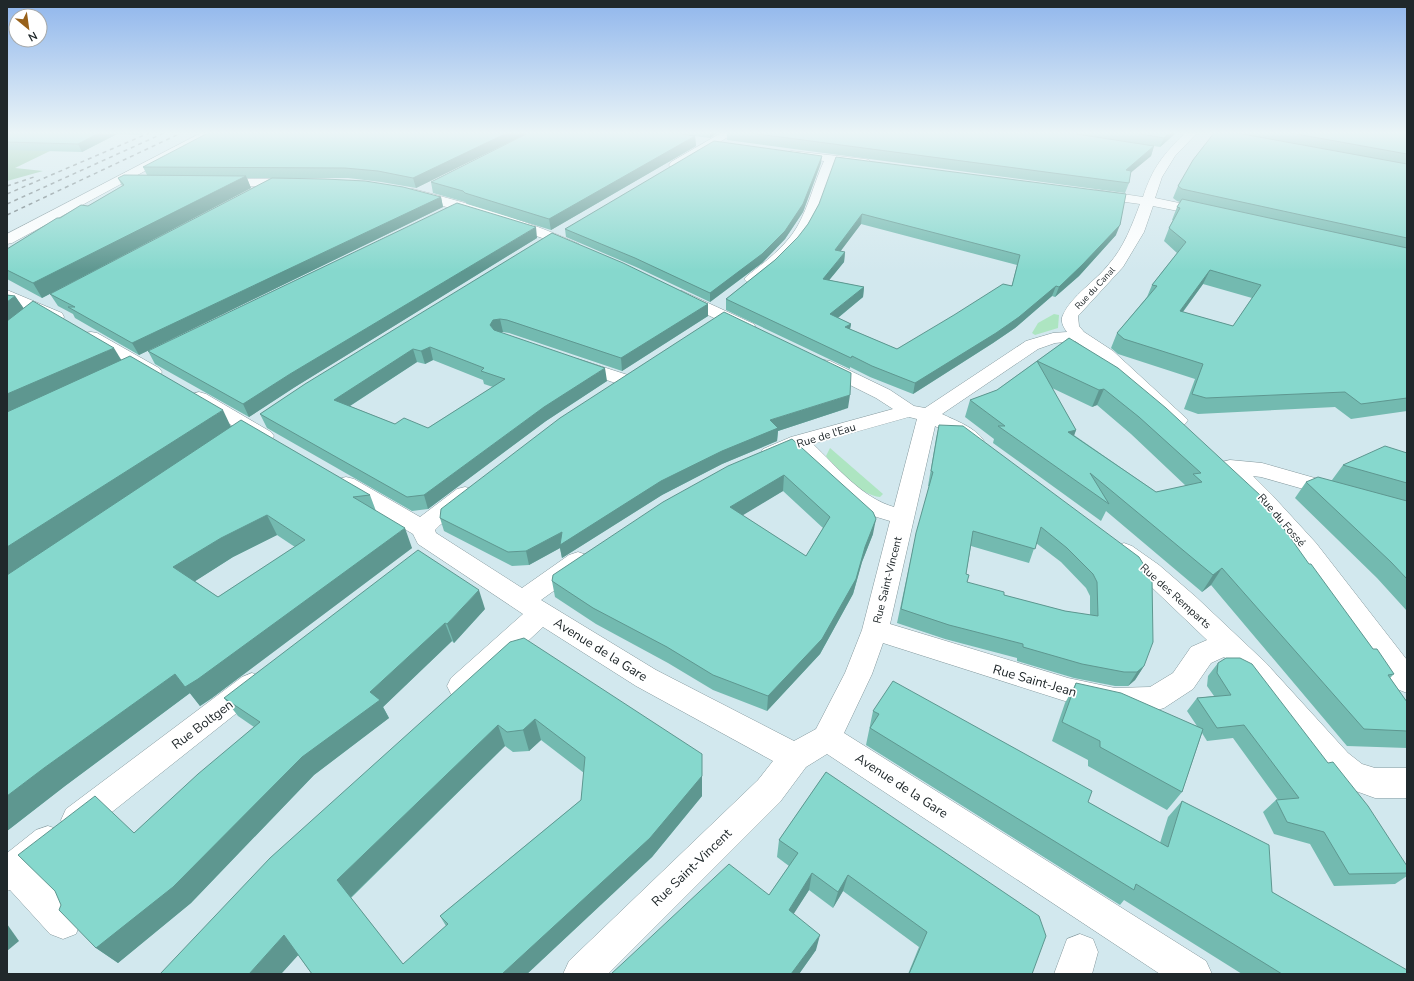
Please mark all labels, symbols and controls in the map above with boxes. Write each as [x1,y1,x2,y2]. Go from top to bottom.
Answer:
north arrow [8,8,48,48]
text: N [25,28,40,45]
street label: Rue du Canal [1072,264,1118,312]
street label: Rue de l'Eau [795,419,857,452]
street label: Rue du Fossé [1254,491,1309,550]
street label: Rue Saint-Vincent [869,535,906,625]
street label: Rue des Remparts [1137,560,1214,632]
street label: Avenue de la Gare [550,614,651,686]
street label: Rue Saint-Jean [991,660,1079,702]
street label: Rue Boltgen [168,696,237,754]
street label: Avenue de la Gare [852,749,951,823]
street label: Rue Saint-Vincent [648,824,736,911]

